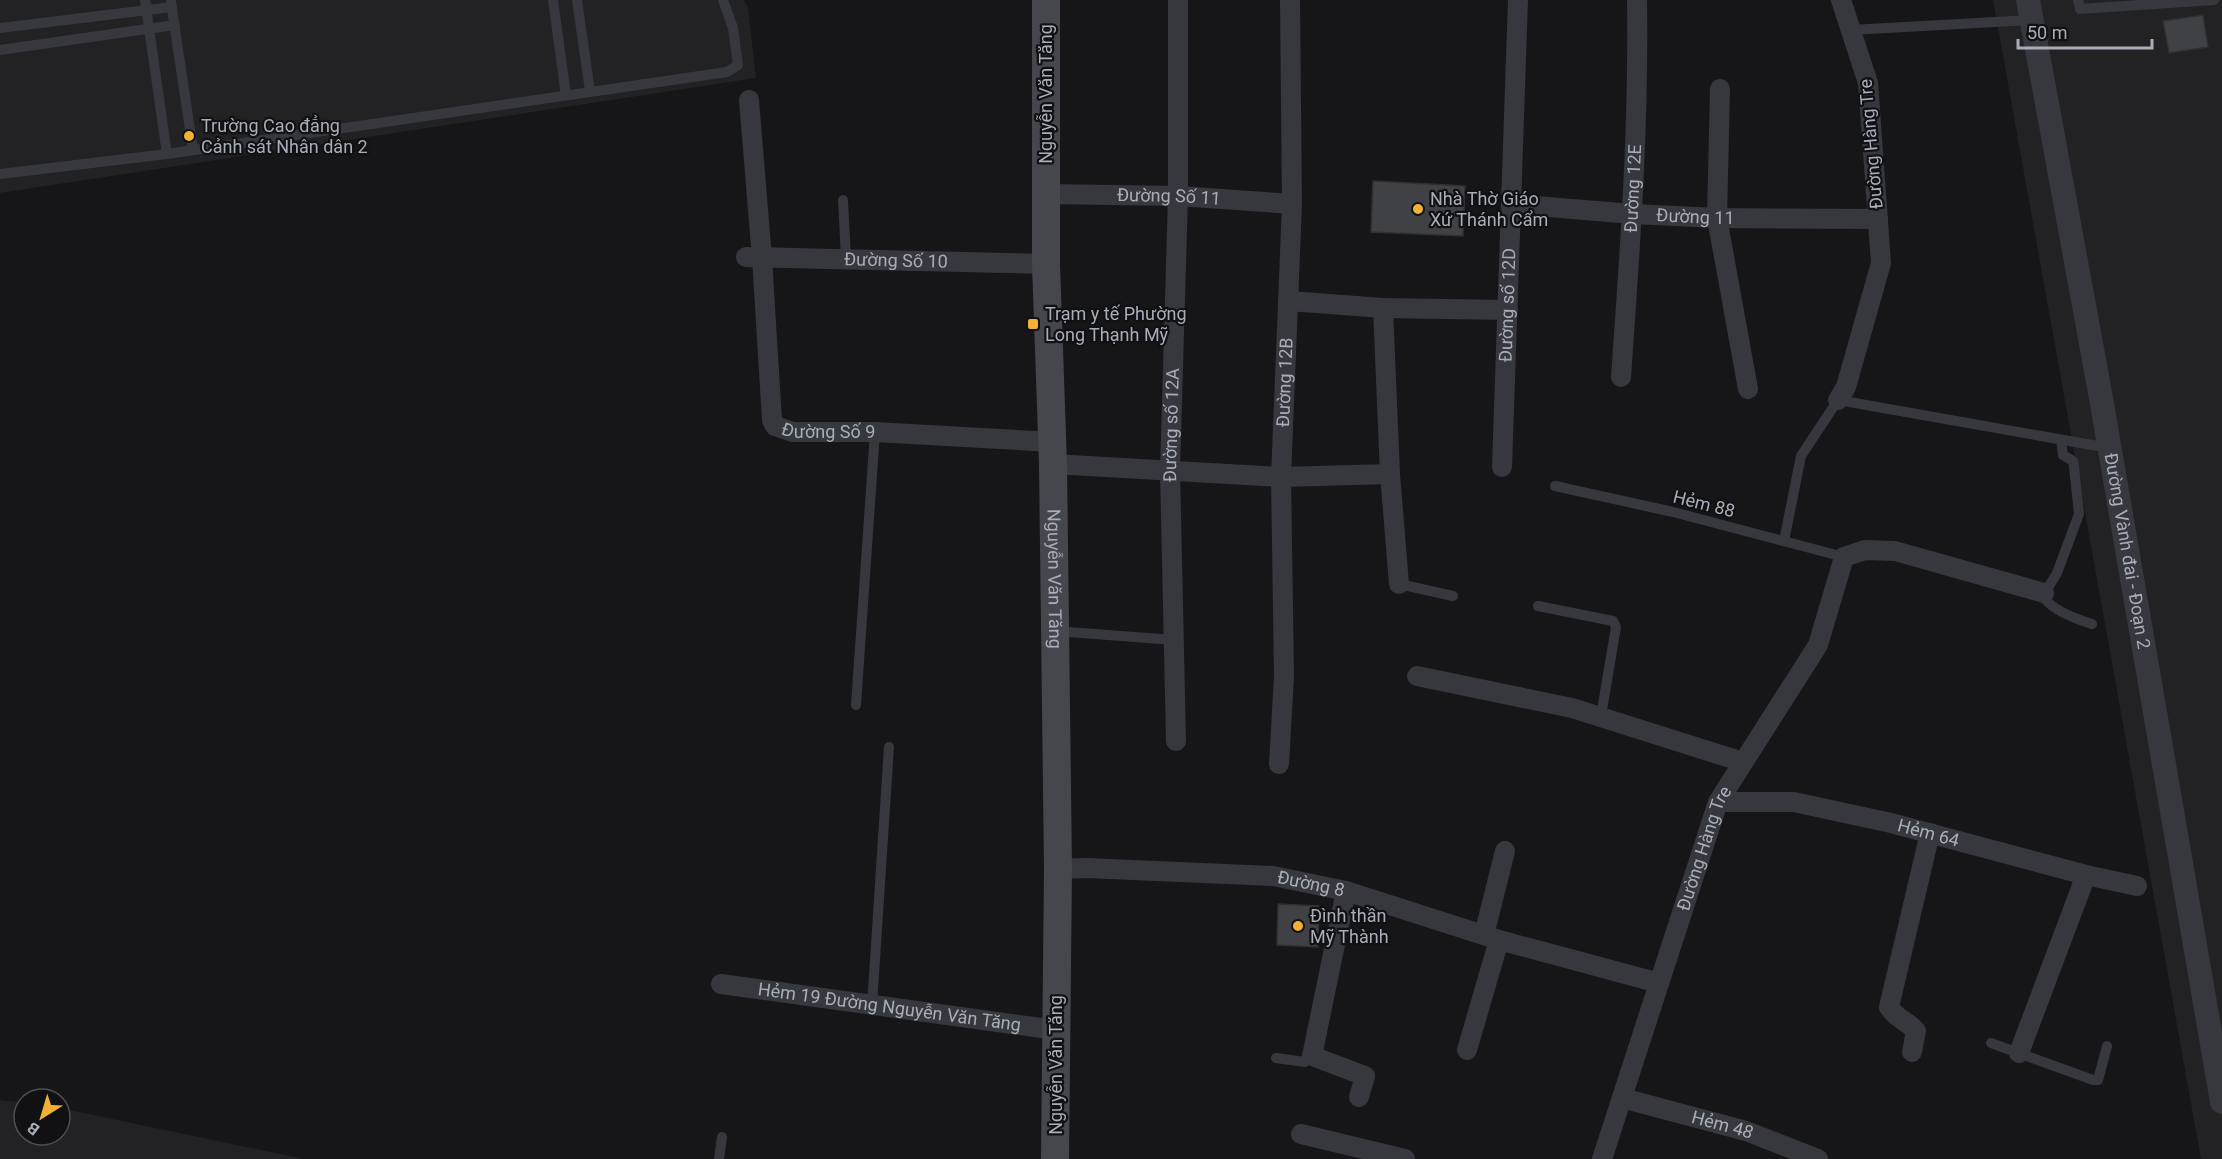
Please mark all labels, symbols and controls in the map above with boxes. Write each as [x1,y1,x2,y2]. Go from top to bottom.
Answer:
scale bar [2018,12,2152,50]
text: 50 m [2027,22,2067,43]
street label: Nguyễn Văn Tăng [1035,24,1056,164]
street label: Đường Hàng Tre [1854,78,1887,210]
place label: Trường Cao đẳng Cảnh sát Nhân dân 2 [201,115,368,157]
marker: Trường Cao đẳng Cảnh sát Nhân dân 2 [182,129,196,143]
street label: Đường 12E [1620,144,1645,233]
street label: Đường Số 11 [1117,184,1222,209]
place label: Nhà Thờ Giáo Xứ Thánh Cẩm [1430,188,1548,230]
marker: Nhà Thờ Giáo Xứ Thánh Cẩm [1411,202,1425,216]
street label: Đường 11 [1656,204,1735,228]
street label: Đường Số 10 [844,248,948,272]
street label: Đường số 12D [1495,248,1519,362]
place label: Trạm y tế Phường Long Thạnh Mỹ [1045,303,1187,345]
marker: Trạm y tế Phường Long Thạnh Mỹ [1026,317,1040,331]
street label: Đường 12B [1272,337,1297,427]
street label: Đường số 12A [1159,368,1183,482]
street label: Đường Số 9 [779,418,875,442]
street label: Đường Vành đai - Đoạn 2 [2101,451,2155,651]
street label: Hẻm 88 [1671,486,1737,521]
street label: Nguyễn Văn Tăng [1044,509,1066,649]
street label: Đường Hàng Tre [1672,782,1735,913]
street label: Hẻm 64 [1895,814,1962,851]
street label: Đường 8 [1276,866,1347,900]
place label: Đình thần Mỹ Thành [1310,905,1389,947]
marker: Đình thần Mỹ Thành [1291,919,1305,933]
street label: Hẻm 19 Đường Nguyễn Văn Tăng [757,978,1022,1035]
street label: Nguyễn Văn Tăng [1045,995,1066,1135]
north arrow [12,1087,72,1147]
street label: Hẻm 48 [1690,1106,1757,1143]
text: B [23,1118,43,1139]

